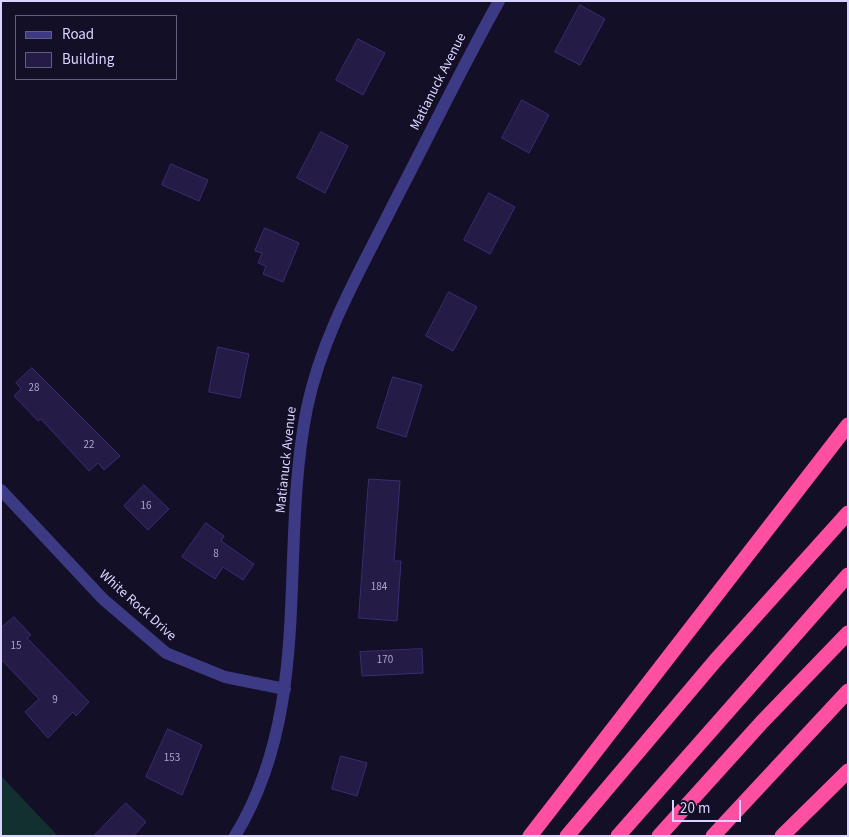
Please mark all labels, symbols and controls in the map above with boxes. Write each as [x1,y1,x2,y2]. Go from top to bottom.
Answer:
legend [15,15,178,80]
text: Road [62,24,94,45]
street label: Matianuck Avenue [407,31,471,133]
text: Building [62,49,114,70]
house number: 28 [29,382,39,396]
street label: Matianuck Avenue [273,406,301,514]
house number: 22 [84,439,94,453]
house number: 16 [141,500,151,514]
house number: 8 [213,548,219,562]
street label: White Rock Drive [95,567,179,645]
house number: 184 [371,581,387,595]
house number: 15 [11,640,21,654]
house number: 170 [377,654,393,668]
house number: 9 [52,694,58,708]
house number: 153 [164,752,180,766]
scale bar [674,790,743,822]
text: 20 m [680,798,710,819]

